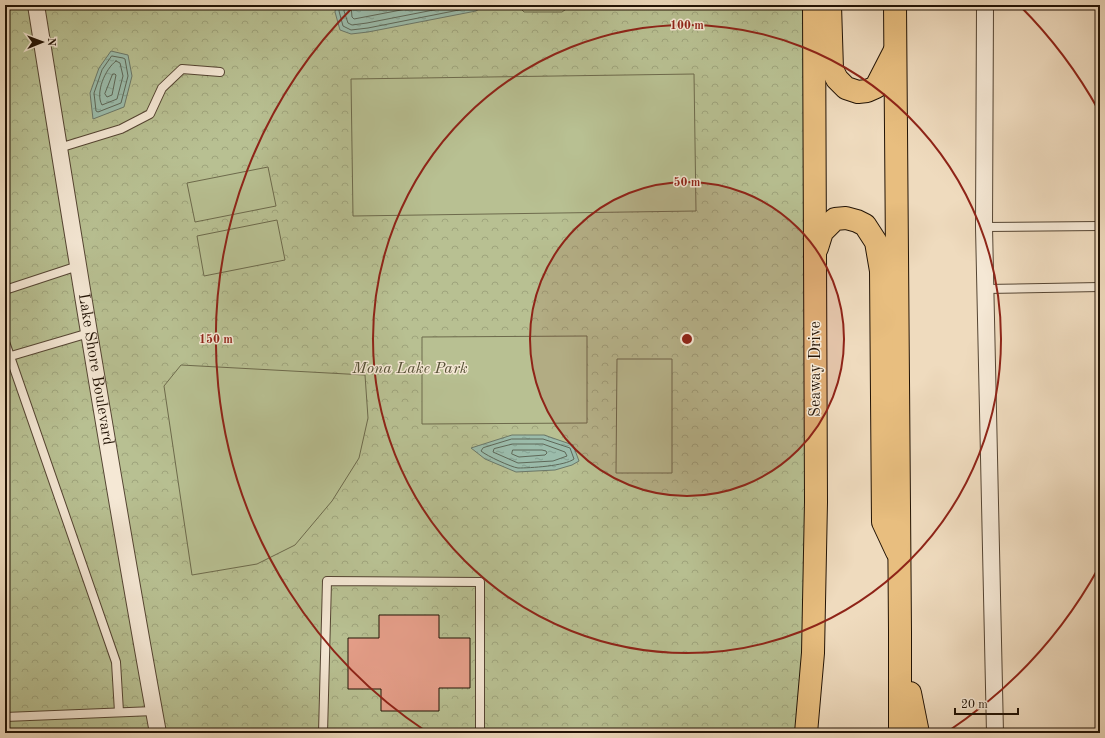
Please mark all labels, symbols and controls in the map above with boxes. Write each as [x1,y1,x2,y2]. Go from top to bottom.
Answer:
text: 100 m [670,20,704,32]
north arrow [22,22,62,62]
text: N [45,38,56,47]
text: 50 m [674,176,701,189]
street label: Lake Shore Boulevard [75,292,116,446]
street label: Seaway Drive [808,321,824,417]
centre of rings [680,332,694,346]
text: 150 m [199,333,233,346]
park label: Mona Lake Park [351,361,468,377]
scale bar [955,690,1018,716]
text: 20 m [961,699,988,711]

